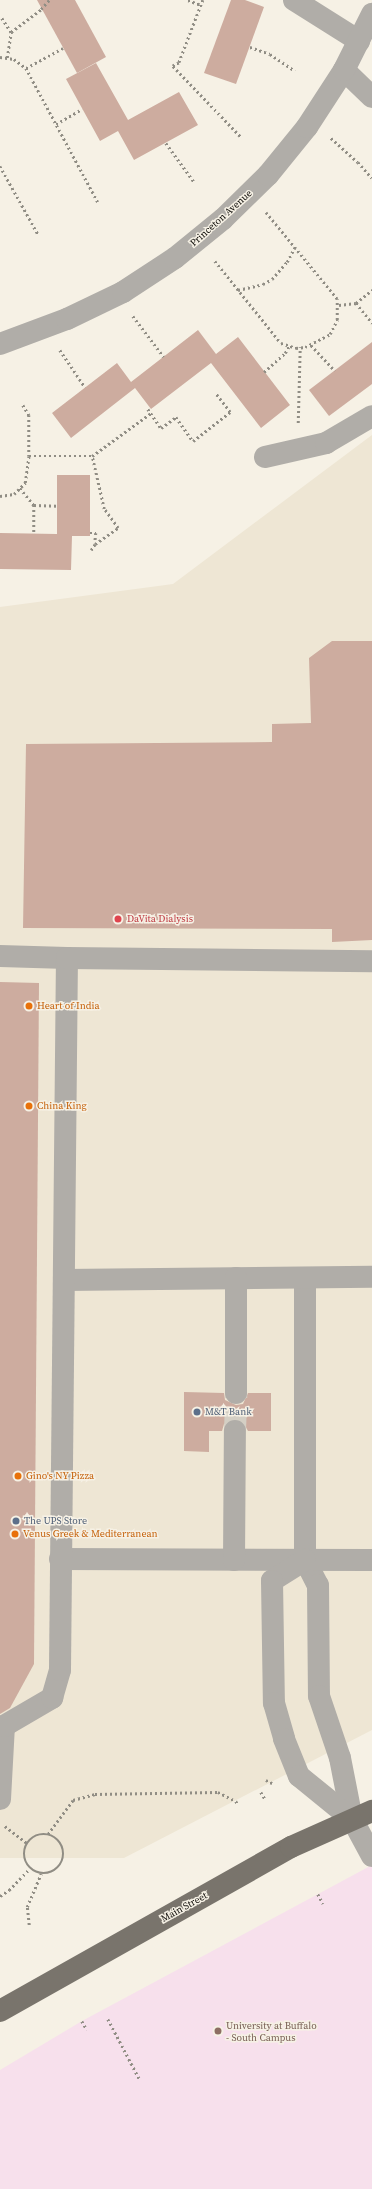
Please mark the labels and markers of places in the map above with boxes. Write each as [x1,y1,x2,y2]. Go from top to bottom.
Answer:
marker: DaVita Dialysis [112,913,124,925]
place label: DaVita Dialysis [127,913,193,925]
place label: Heart of India [37,1000,100,1012]
marker: Heart of India [24,1001,34,1011]
place label: China King [37,1100,87,1112]
marker: China King [24,1101,34,1111]
place label: M&T Bank [205,1406,252,1418]
marker: M&T Bank [192,1407,202,1417]
place label: Gino's NY Pizza [26,1470,94,1482]
marker: Gino's NY Pizza [13,1471,23,1481]
place label: The UPS Store [24,1515,87,1527]
marker: The UPS Store [11,1516,21,1526]
place label: Venus Greek & Mediterranean [23,1528,157,1540]
marker: Venus Greek & Mediterranean [10,1529,20,1539]
place label: University at Buffalo - South Campus [226,2019,317,2042]
marker: University at Buffalo - South Campus [213,2026,223,2036]

